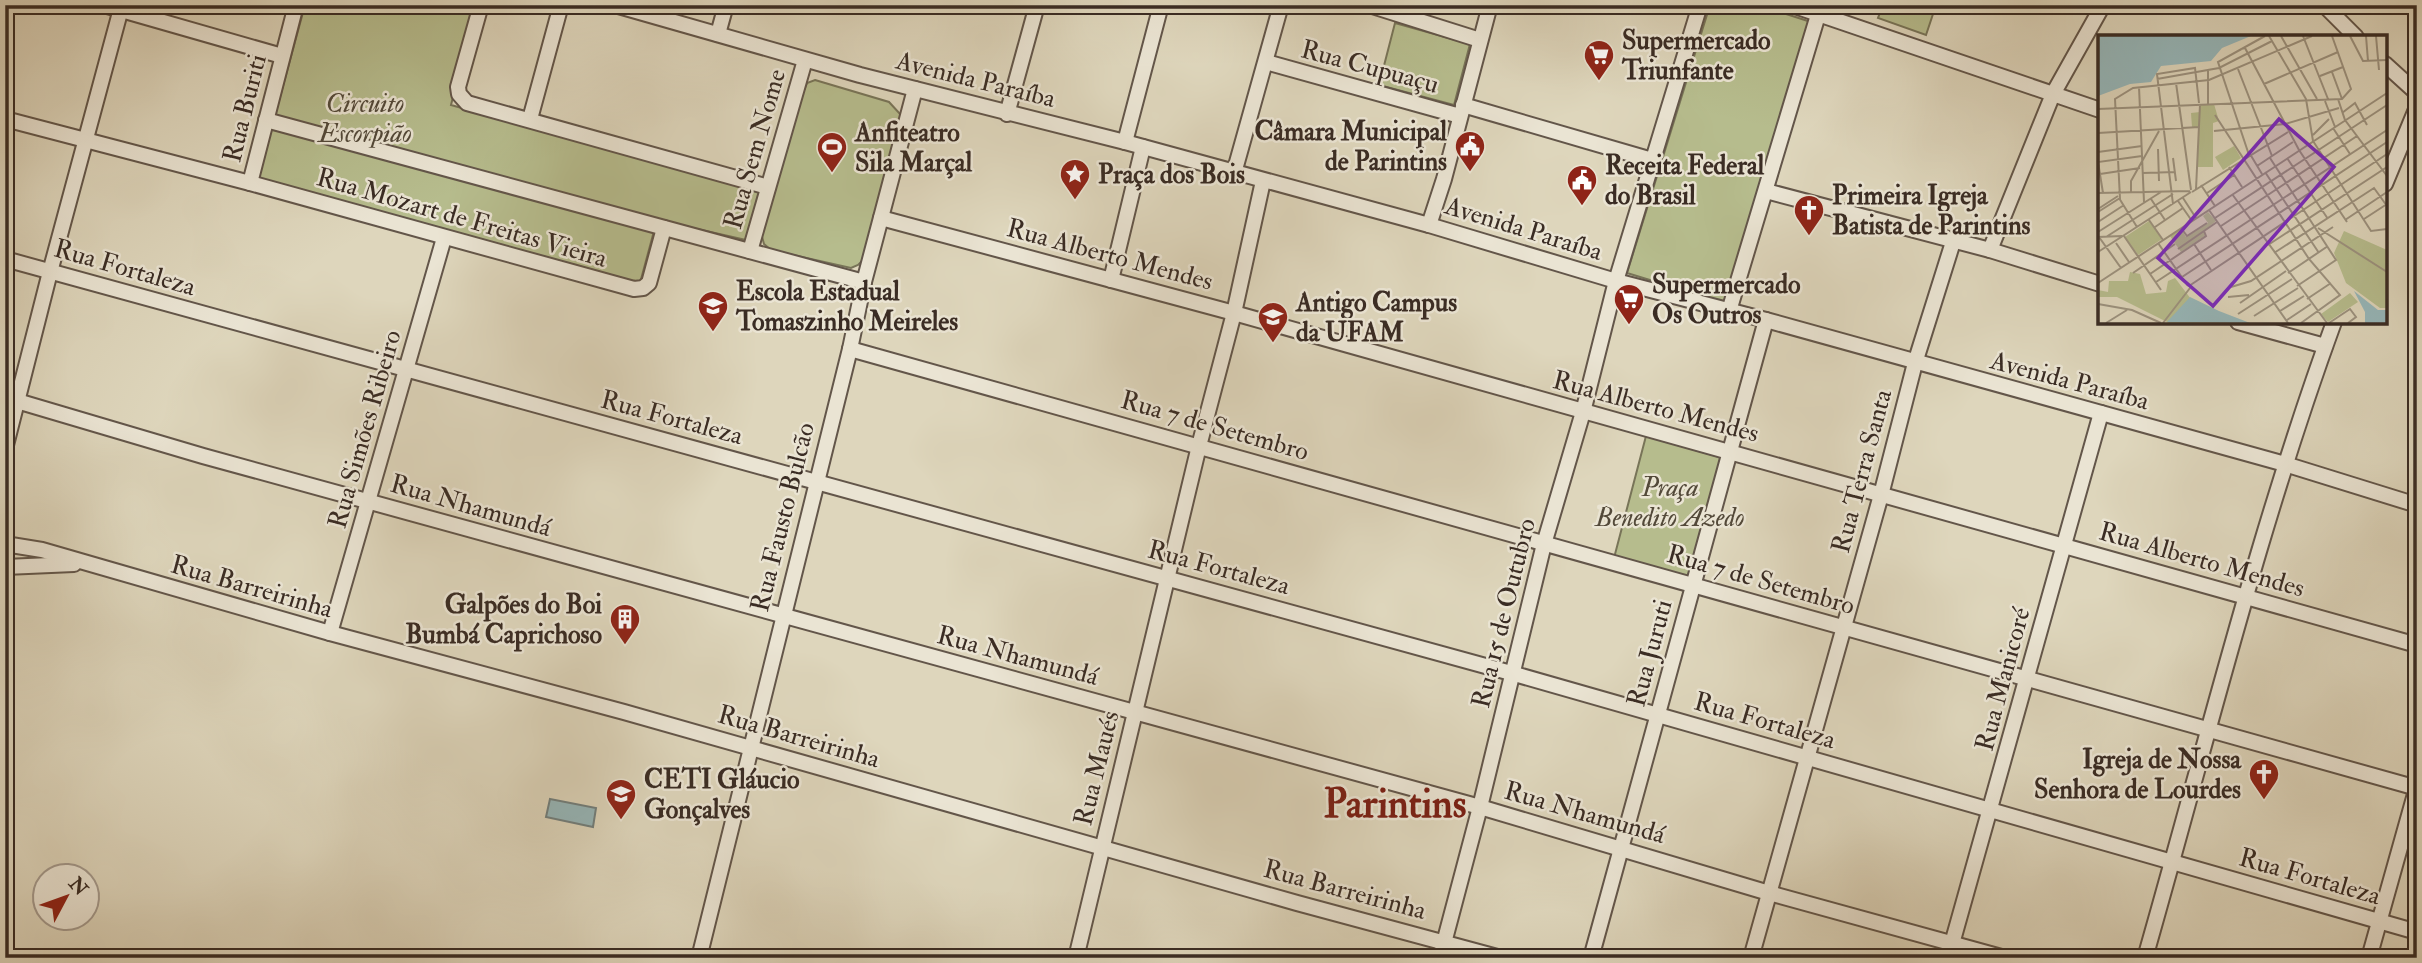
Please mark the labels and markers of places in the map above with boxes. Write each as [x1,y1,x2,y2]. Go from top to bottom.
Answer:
place label: Supermercado Triunfante [1621,25,1771,87]
supermarket icon: Supermercado Triunfante [1582,38,1616,82]
place label: Câmara Municipal de Parintins [1254,116,1447,178]
place label: Anfiteatro Sila Marçal [854,117,973,179]
public building icon: Câmara Municipal de Parintins [1453,129,1487,173]
sports icon: Anfiteatro Sila Marçal [815,130,849,174]
place label: Receita Federal do Brasil [1605,150,1765,212]
place icon: Praça dos Bois [1058,157,1092,201]
place label: Praça dos Bois [1098,159,1245,191]
public building icon: Receita Federal do Brasil [1565,163,1599,207]
place label: Primeira Igreja Batista de Parintins [1832,180,2031,242]
church icon: Primeira Igreja Batista de Parintins [1792,193,1826,237]
place label: Supermercado Os Outros [1652,269,1801,331]
place label: Escola Estadual Tomaszinho Meireles [735,276,958,338]
supermarket icon: Supermercado Os Outros [1612,282,1646,326]
place label: Antigo Campus da UFAM [1295,287,1457,349]
school or university icon: Escola Estadual Tomaszinho Meireles [696,289,730,333]
school or university icon: Antigo Campus da UFAM [1256,300,1290,344]
place label: Galpões do Boi Bumbá Caprichoso [405,589,602,652]
building icon: Galpões do Boi Bumbá Caprichoso [608,602,642,646]
place label: Igreja de Nossa Senhora de Lourdes [2034,744,2242,806]
church icon: Igreja de Nossa Senhora de Lourdes [2247,757,2281,801]
place label: CETI Gláucio Gonçalves [644,764,800,826]
school or university icon: CETI Gláucio Gonçalves [604,777,638,821]

